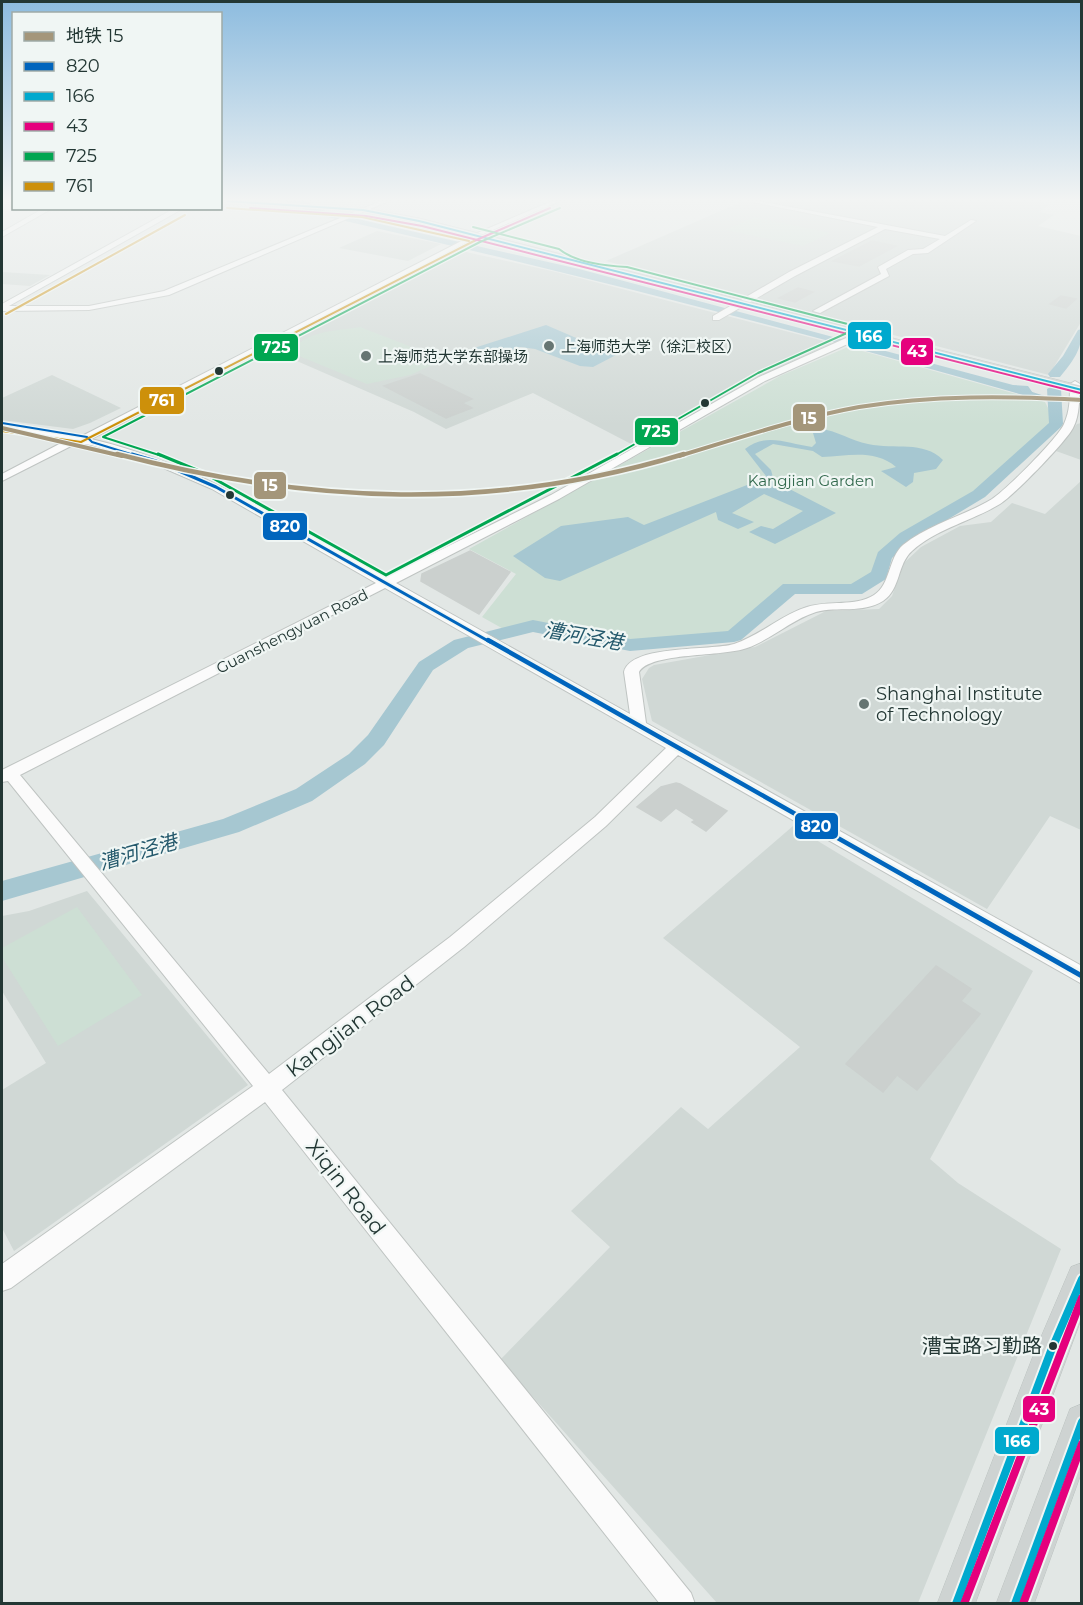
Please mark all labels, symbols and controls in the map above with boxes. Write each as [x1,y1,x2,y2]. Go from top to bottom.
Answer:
legend [12,12,222,210]
text: 地铁 15 [66,25,123,47]
text: 820 [66,55,100,77]
text: 166 [66,85,94,107]
text: 43 [66,115,88,137]
text: 725 [66,145,97,167]
text: 761 [66,175,94,197]
line badge: 166 [847,321,892,350]
text: 166 [856,327,882,346]
line badge: 725 [253,333,299,362]
place label: 上海师范大学（徐汇校区） [561,337,741,356]
line badge: 43 [900,337,934,366]
text: 725 [262,338,291,357]
marker: 上海师范大学（徐汇校区） [542,339,556,353]
text: 43 [907,342,927,361]
place label: 上海师范大学东部操场 [378,347,528,366]
marker: 上海师范大学东部操场 [359,349,373,363]
unlabelled marker [213,365,225,377]
line badge: 761 [139,386,185,415]
text: 761 [149,391,175,410]
unlabelled marker [699,397,711,409]
line badge: 15 [792,403,826,432]
text: 15 [801,409,817,428]
line badge: 725 [634,417,679,446]
text: 725 [642,422,671,441]
line badge: 15 [253,471,287,500]
park label: Kangjian Garden [748,471,874,490]
text: 15 [262,476,278,495]
unlabelled marker [224,489,236,501]
line badge: 820 [262,512,308,541]
text: 820 [270,517,301,536]
street label: Guanshengyuan Road [213,584,371,678]
water label: 漕河泾港 [542,617,627,655]
place label: Shanghai Institute of Technology [876,683,1042,726]
marker: Shanghai Institute of Technology [857,697,871,711]
line badge: 820 [794,812,839,840]
text: 820 [801,817,832,836]
water label: 漕河泾港 [96,829,183,875]
street label: Kangjian Road [281,970,419,1082]
street label: Xiqin Road [301,1134,391,1240]
place label: 漕宝路习勤路 [922,1334,1042,1358]
marker: 漕宝路习勤路 [1047,1340,1059,1352]
line badge: 43 [1022,1395,1056,1423]
text: 43 [1029,1400,1049,1419]
line badge: 166 [994,1426,1040,1455]
text: 166 [1004,1432,1030,1451]

